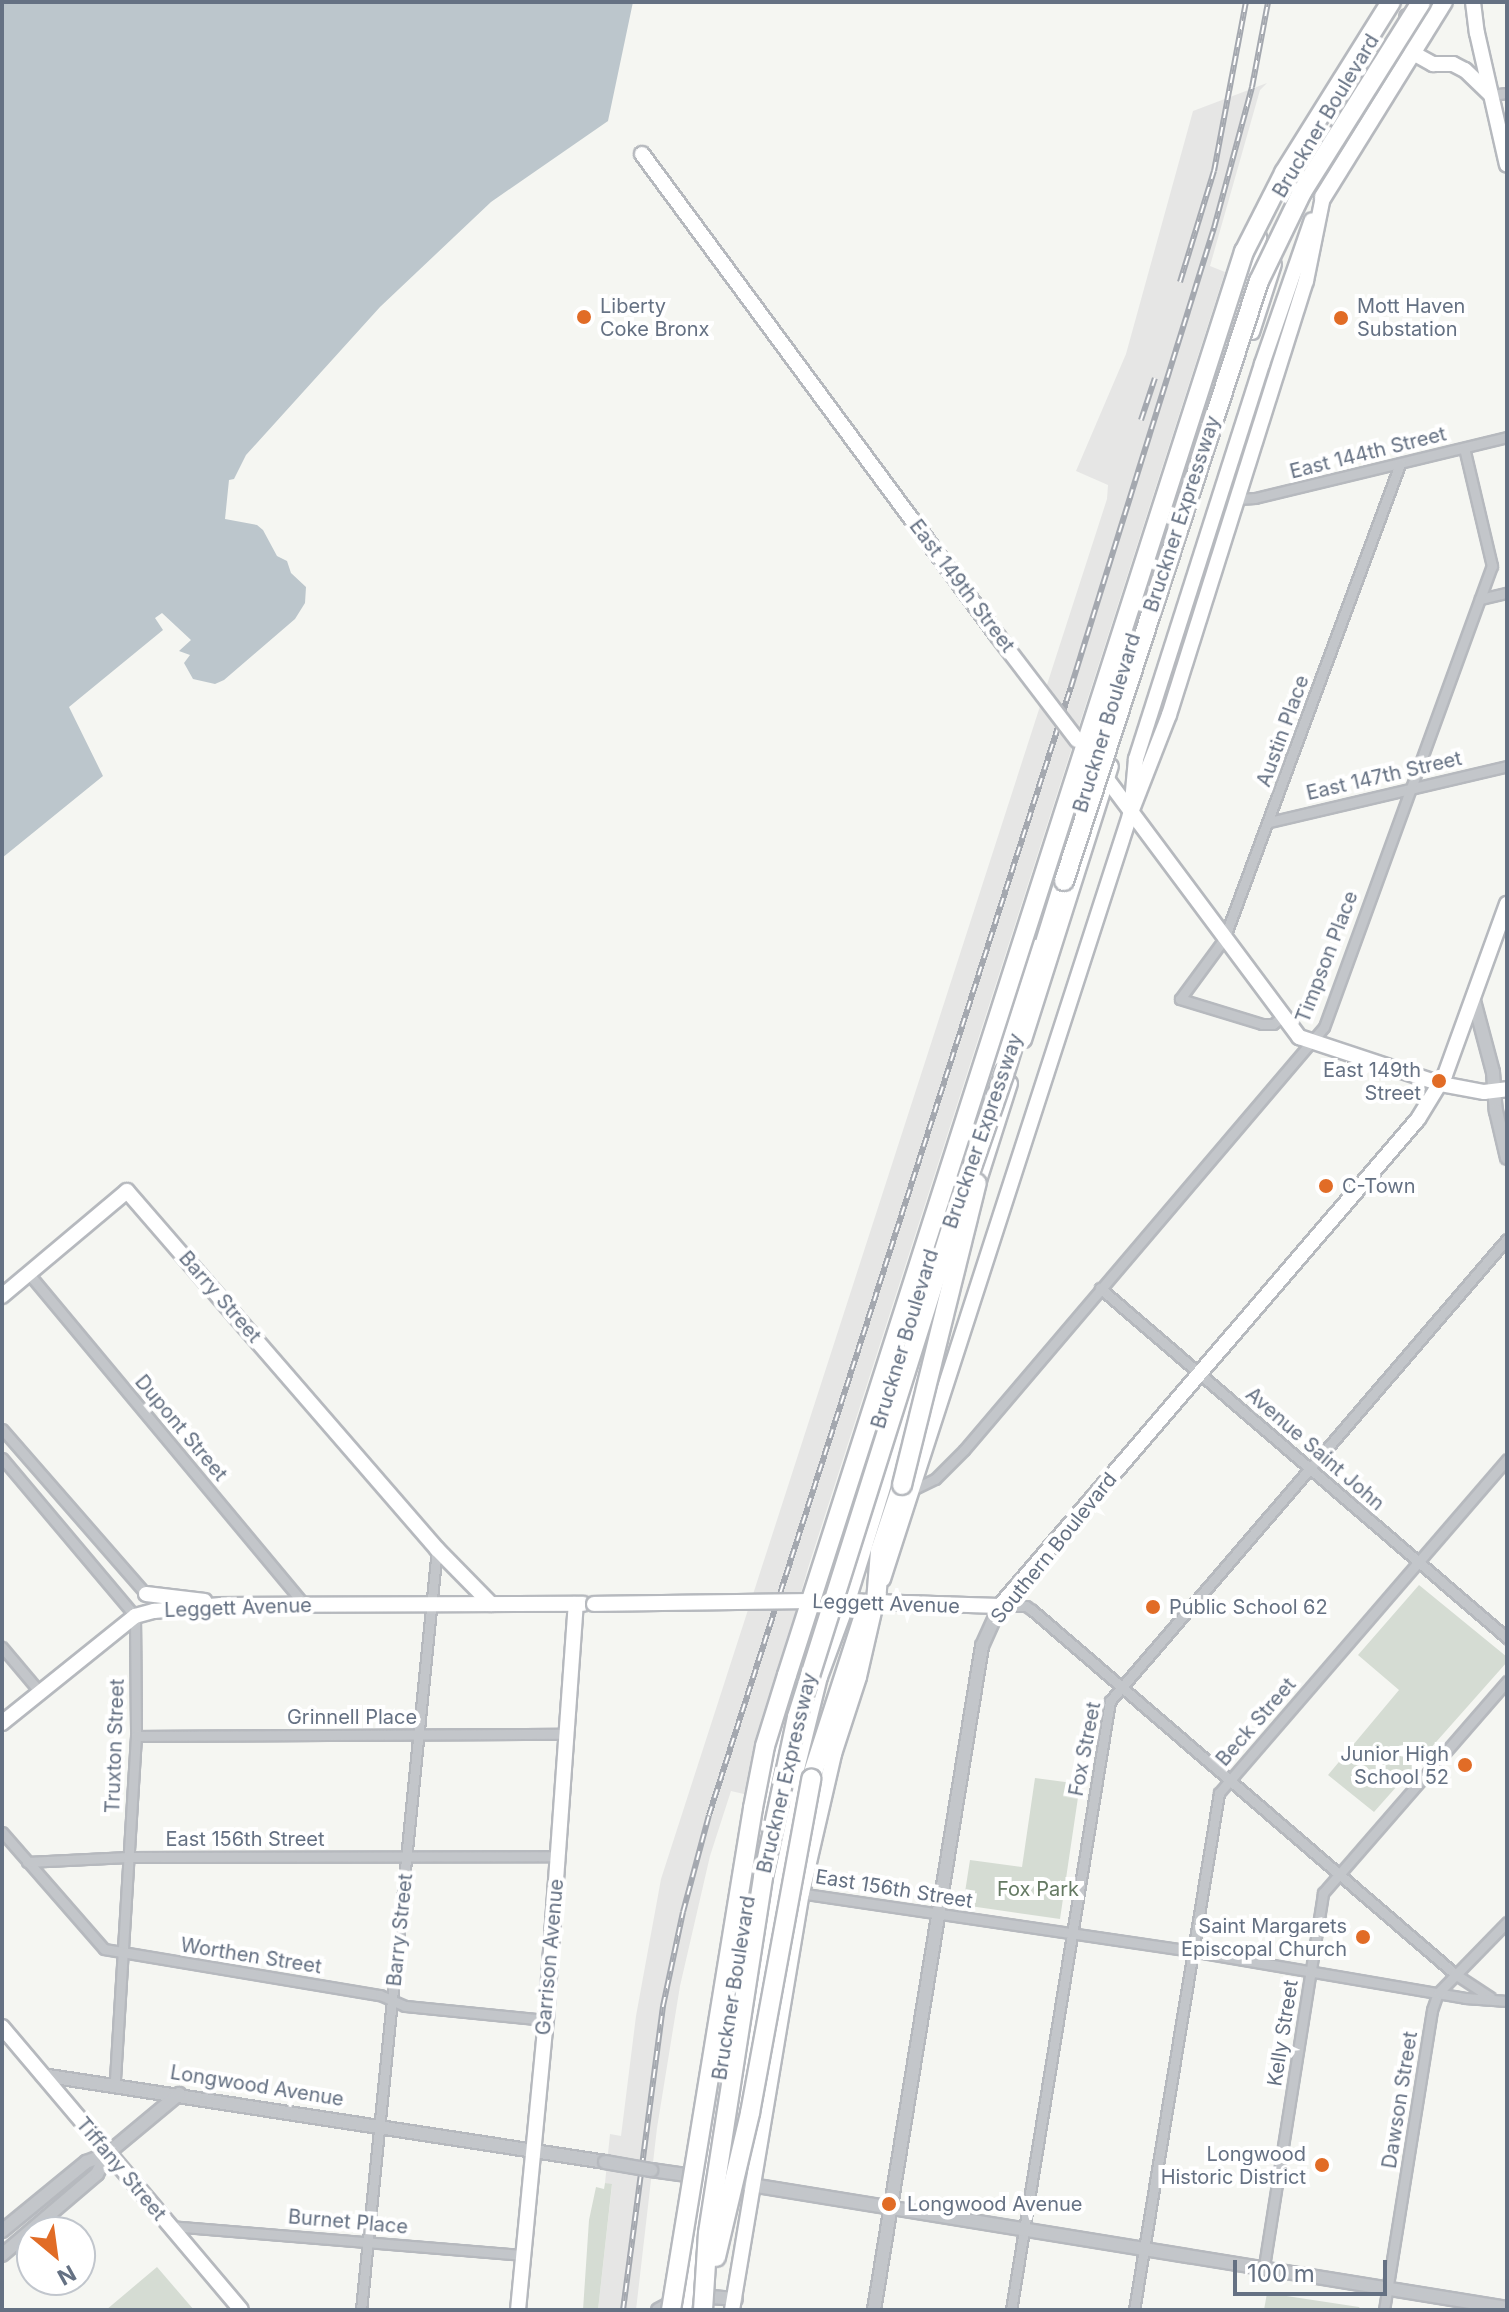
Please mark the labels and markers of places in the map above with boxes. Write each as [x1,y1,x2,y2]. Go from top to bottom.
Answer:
place label: Liberty Coke Bronx [600,294,709,341]
place label: Mott Haven Substation [1357,294,1465,341]
marker: Liberty Coke Bronx [575,308,593,326]
marker: Mott Haven Substation [1332,309,1350,327]
place label: East 149th Street [1323,1058,1421,1105]
marker: East 149th Street [1428,1070,1450,1092]
place label: C-Town [1342,1174,1415,1198]
marker: C-Town [1317,1177,1335,1195]
place label: Public School 62 [1169,1595,1328,1619]
marker: Public School 62 [1144,1598,1162,1616]
place label: Junior High School 52 [1340,1742,1449,1789]
marker: Junior High School 52 [1456,1756,1474,1774]
place label: Saint Margarets Episcopal Church [1181,1914,1347,1961]
marker: Saint Margarets Episcopal Church [1354,1928,1372,1946]
place label: Longwood Historic District [1161,2142,1306,2189]
marker: Longwood Historic District [1313,2156,1331,2174]
place label: Longwood Avenue [907,2192,1082,2216]
marker: Longwood Avenue [878,2193,900,2215]

